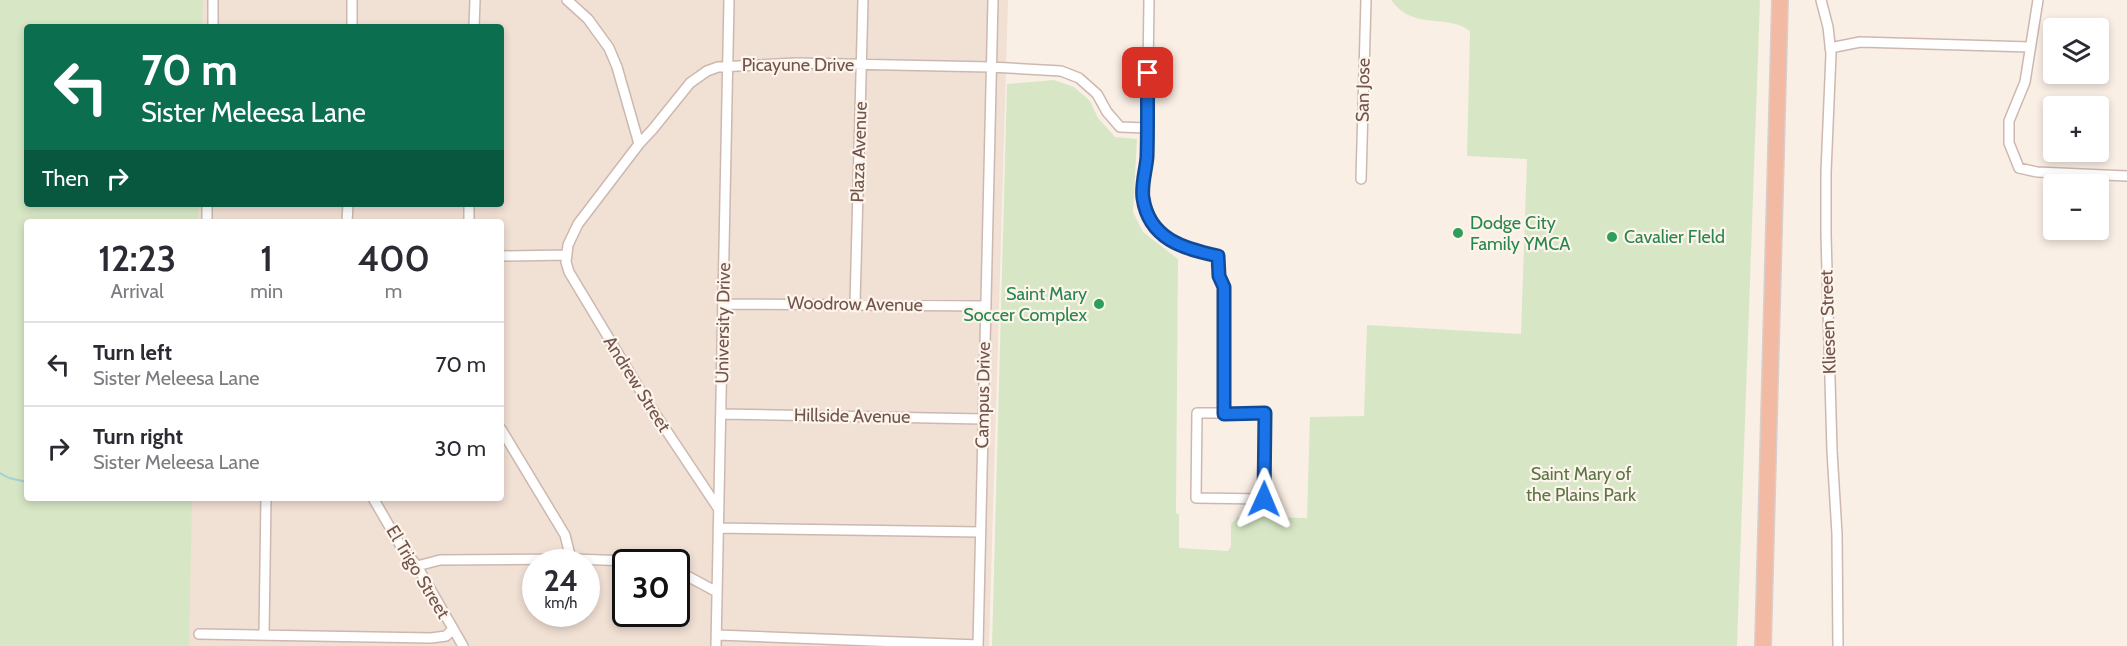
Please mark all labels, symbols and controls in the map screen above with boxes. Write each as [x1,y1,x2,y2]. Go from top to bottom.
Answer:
map controls [2043,18,2109,240]
button: layers [2043,18,2109,84]
text: 70 m [141,44,238,96]
pin [1122,47,1173,98]
icon: left [42,48,120,126]
street label: Picayune Drive [742,54,854,76]
icon: arrive [1131,56,1164,89]
street label: San Jose [1351,58,1375,122]
text: Sister Meleesa Lane [141,96,366,129]
button: + [2043,96,2109,162]
street label: Plaza Avenue [846,101,872,203]
icon: right [101,162,134,195]
text: Then [42,165,89,192]
button: − [2043,174,2109,240]
place label: Dodge City Family YMCA [1470,212,1570,255]
marker: Dodge City Family YMCA [1451,226,1465,240]
place label: Cavalier FIeld [1624,226,1725,248]
marker: Cavalier FIeld [1605,230,1619,244]
text: 12:23 [98,236,176,280]
text: 1 [260,236,273,280]
text: 400 [357,236,430,280]
street label: University Drive [711,262,735,384]
street label: Kliesen Street [1815,269,1841,375]
text: Arrival [111,279,164,303]
text: min [250,279,283,303]
text: m [385,279,402,303]
place label: Saint Mary Soccer Complex [963,283,1087,326]
street label: Woodrow Avenue [787,292,923,316]
marker: Saint Mary Soccer Complex [1092,297,1106,311]
street label: Andrew Street [599,332,675,436]
text: Turn left [93,339,172,366]
street label: Campus Drive [971,341,995,449]
icon: left [42,348,75,381]
text: 70 m [436,351,486,378]
text: Sister Meleesa Lane [93,366,260,390]
street label: Hillside Avenue [794,404,910,428]
text: Turn right [93,423,183,450]
icon: right [42,432,75,465]
text: 30 m [434,435,486,462]
text: Sister Meleesa Lane [93,450,260,474]
park label: Saint Mary of the Plains Park [1526,463,1637,506]
position arrow [1232,467,1296,531]
street label: El Trigo Street [382,521,454,623]
speed limit sign: 30 [612,549,690,627]
text: 24 [544,562,578,599]
text: km/h [545,594,577,612]

